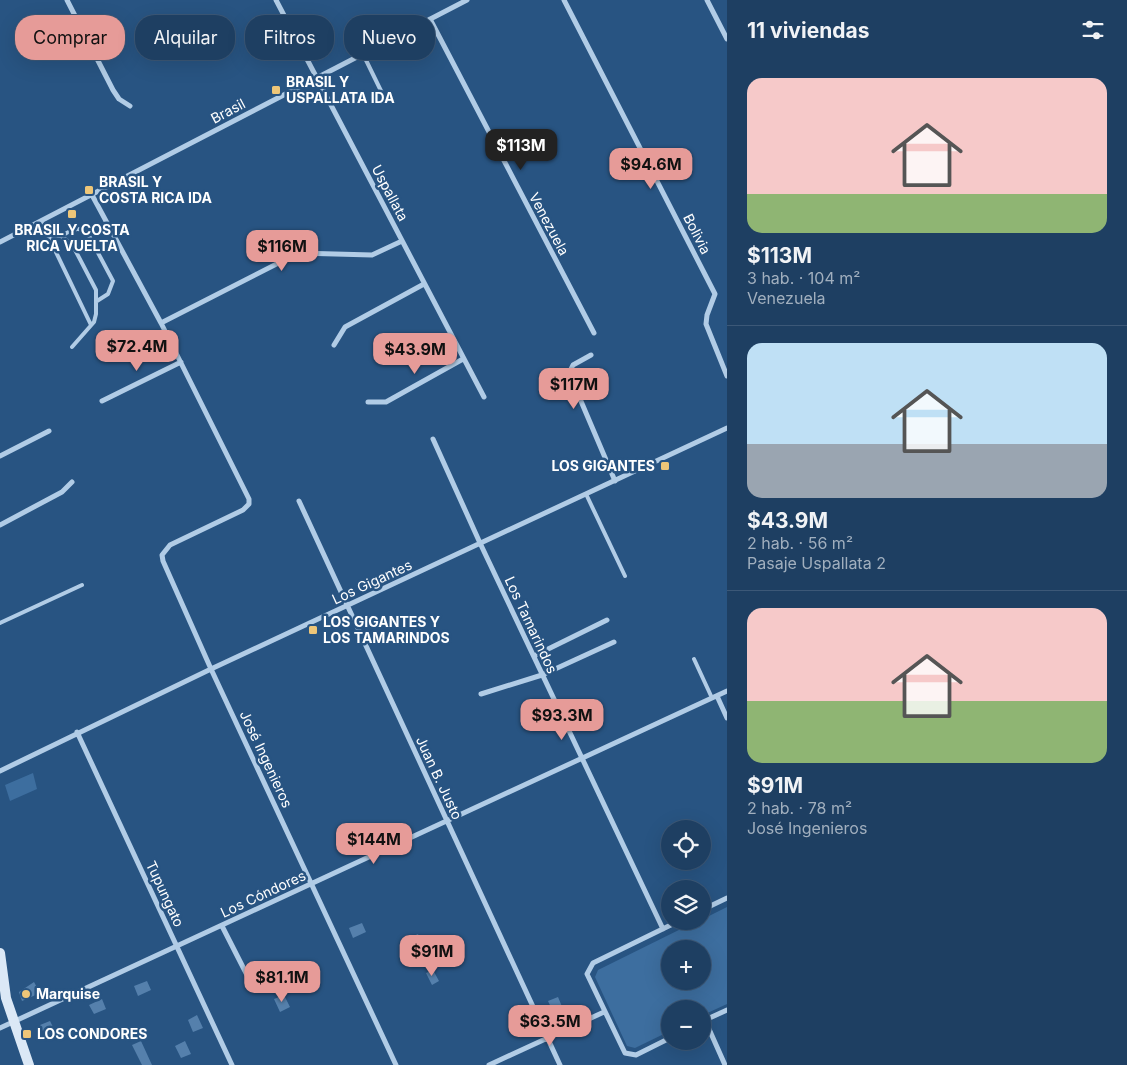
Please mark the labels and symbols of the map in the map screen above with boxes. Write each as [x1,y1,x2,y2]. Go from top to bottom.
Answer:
place label: BRASIL Y USPALLATA IDA [286,73,395,106]
marker: BRASIL Y USPALLATA IDA [270,84,282,96]
street label: Brasil [208,94,248,127]
pin: $113M [486,128,556,171]
pin: $94.6M [610,148,692,190]
street label: Uspallata [368,162,412,224]
place label: BRASIL Y COSTA RICA IDA [99,173,212,206]
marker: BRASIL Y COSTA RICA IDA [83,184,95,196]
street label: Venezuela [526,189,573,258]
marker: BRASIL Y COSTA RICA VUELTA [66,208,78,220]
street label: Bolivia [680,211,715,257]
place label: BRASIL Y COSTA RICA VUELTA [14,221,130,254]
pin: $116M [247,230,317,272]
pin: $72.4M [96,330,178,372]
pin: $43.9M [374,332,456,375]
pin: $117M [539,368,609,410]
place label: LOS GIGANTES [552,457,655,474]
marker: LOS GIGANTES [659,460,671,472]
street label: Los Gigantes [329,556,414,607]
street label: Los Tamarindos [502,574,561,676]
place label: LOS GIGANTES Y LOS TAMARINDOS [323,613,450,646]
marker: LOS GIGANTES Y LOS TAMARINDOS [307,624,319,636]
pin: $93.3M [521,698,603,741]
street label: José Ingenieros [236,707,296,810]
street label: Juan B. Justo [413,733,466,822]
pin: $144M [339,822,409,865]
street label: Tupungato [143,858,188,929]
street label: Los Cóndores [217,866,308,921]
pin: $91M [402,934,462,977]
pin: $81.1M [241,960,323,1003]
place label: Marquise [36,985,100,1002]
marker: Marquise [20,988,32,1000]
pin: $63.5M [509,1004,591,1047]
place label: LOS CONDORES [37,1025,147,1042]
marker: LOS CONDORES [21,1028,33,1040]

